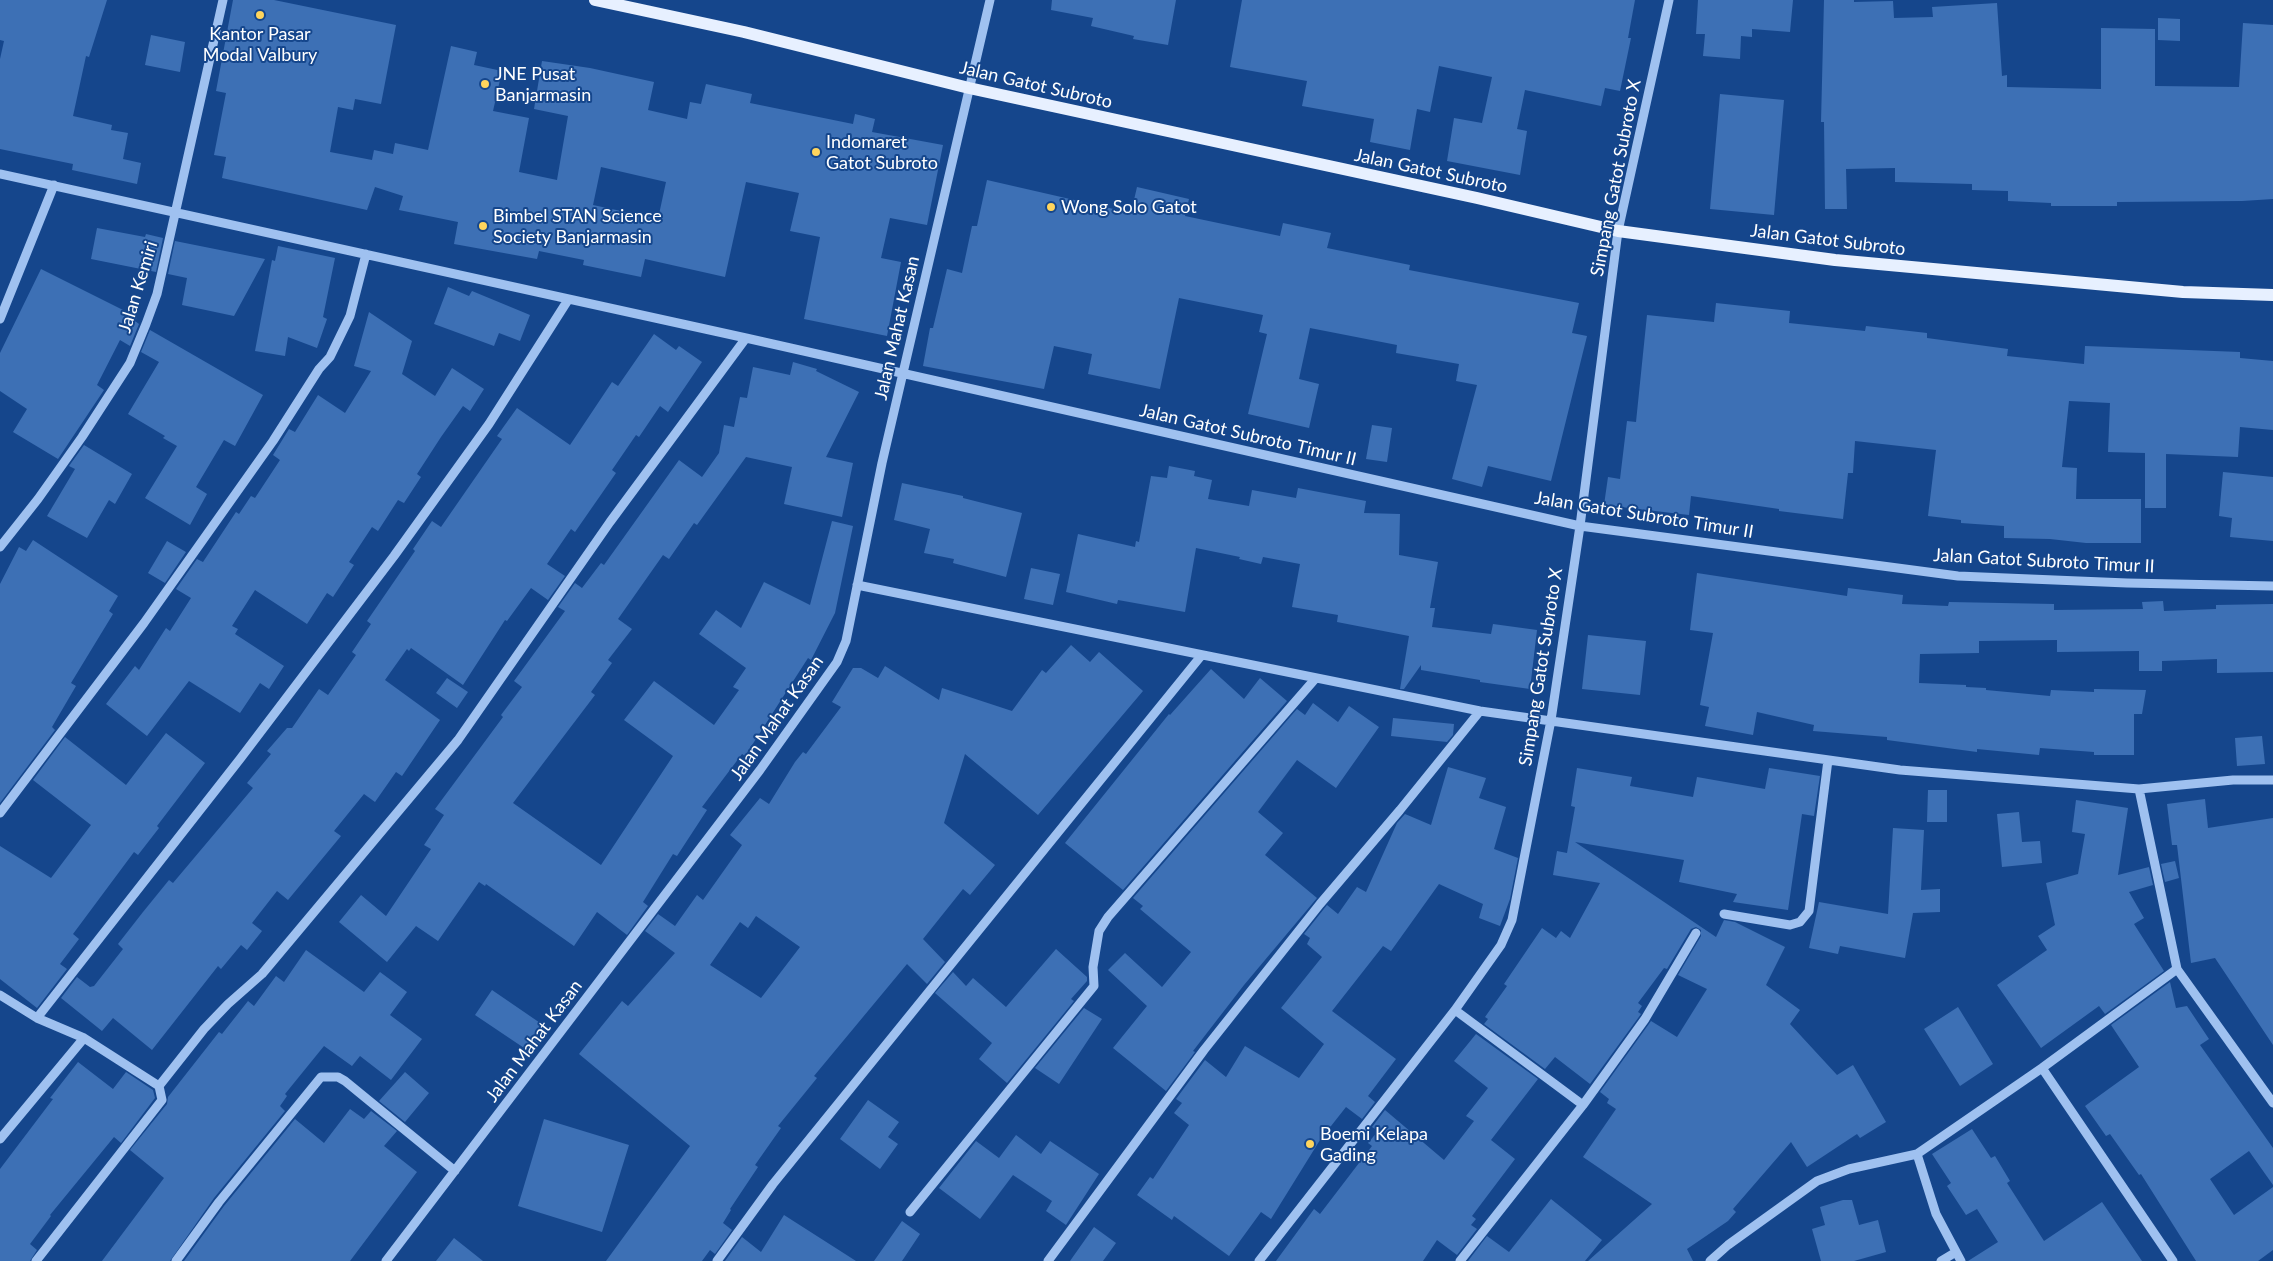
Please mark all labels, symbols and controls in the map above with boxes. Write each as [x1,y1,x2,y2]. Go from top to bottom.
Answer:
marker: Kantor Pasar Modal Valbury [254,9,266,21]
place label: Kantor Pasar Modal Valbury [203,23,317,66]
street label: Jalan Gatot Subroto [958,57,1114,113]
place label: JNE Pusat Banjarmasin [495,63,591,106]
marker: JNE Pusat Banjarmasin [479,78,491,90]
street label: Simpang Gatot Subroto X [1586,78,1646,278]
place label: Indomaret Gatot Subroto [826,131,938,173]
street label: Jalan Gatot Subroto [1352,144,1510,198]
marker: Indomaret Gatot Subroto [810,146,822,158]
place label: Wong Solo Gatot [1061,196,1197,218]
marker: Wong Solo Gatot [1045,201,1057,213]
place label: Bimbel STAN Science Society Banjarmasin [493,205,662,248]
marker: Bimbel STAN Science Society Banjarmasin [477,220,489,232]
street label: Jalan Gatot Subroto [1749,220,1907,260]
street label: Jalan Kemiri [114,239,162,335]
street label: Jalan Mahat Kasan [870,254,924,402]
street label: Jalan Gatot Subroto Timur II [1138,400,1358,470]
street label: Jalan Gatot Subroto Timur II [1533,487,1755,543]
street label: Jalan Gatot Subroto Timur II [1933,544,2155,578]
street label: Simpang Gatot Subroto X [1515,566,1567,768]
street label: Jalan Mahat Kasan [726,652,828,784]
street label: Jalan Mahat Kasan [481,976,587,1106]
place label: Boemi Kelapa Gading [1320,1123,1428,1166]
marker: Boemi Kelapa Gading [1304,1138,1316,1150]

